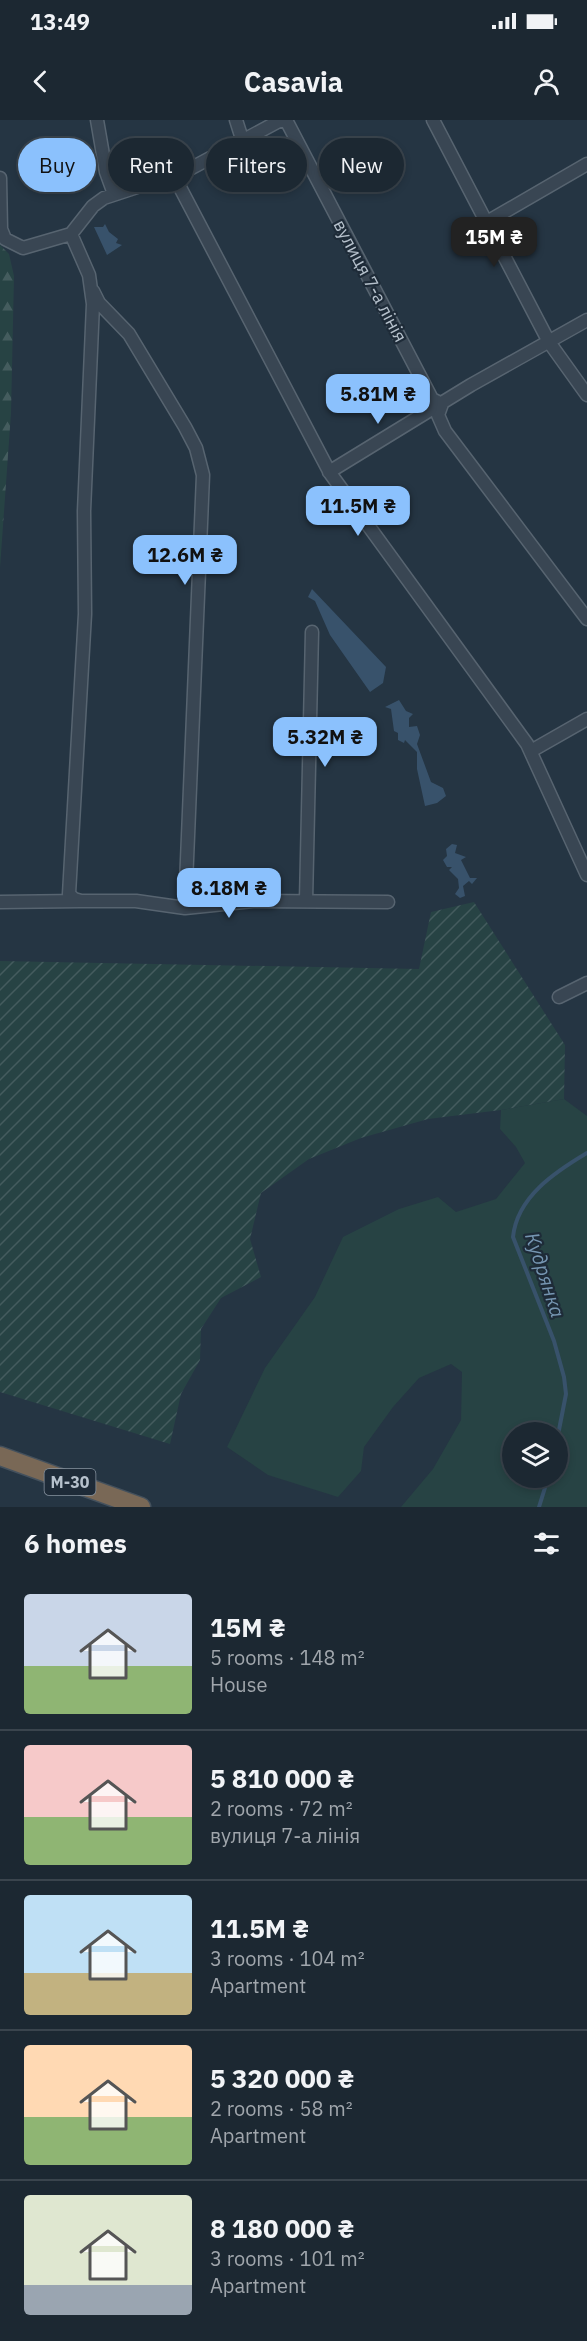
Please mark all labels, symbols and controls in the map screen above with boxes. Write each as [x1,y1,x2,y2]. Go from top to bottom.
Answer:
text: 13:49 [30,7,90,36]
text: Casavia [244,64,343,99]
icon: back [24,65,57,98]
icon: person [530,65,563,98]
chip: Buy [18,138,96,192]
chip: Rent [108,138,194,192]
chip: Filters [206,138,307,192]
chip: New [319,138,404,192]
street label: вулиця 7-а лінія [329,216,412,346]
pin: 15M ₴ [452,217,536,268]
text: 15M ₴ [465,223,523,250]
pin: 5.81M ₴ [323,374,433,425]
text: 5.81M ₴ [340,380,416,407]
pin: 11.5M ₴ [303,486,413,537]
text: 11.5M ₴ [320,492,396,519]
pin: 12.6M ₴ [130,535,240,586]
text: 12.6M ₴ [147,541,223,568]
pin: 5.32M ₴ [270,717,380,768]
text: 5.32M ₴ [287,723,363,750]
pin: 8.18M ₴ [174,868,284,919]
text: 8.18M ₴ [191,874,267,901]
water label: Кудрянка [519,1229,572,1321]
map controls [502,1422,568,1488]
button: layers [502,1422,568,1488]
road number: М-30 [44,1469,96,1495]
text: 6 homes [24,1526,127,1560]
icon: filters [530,1527,563,1560]
text: 15M ₴ [210,1610,285,1644]
icon: home [72,1618,144,1690]
text: 5 rooms · 148 m² [210,1644,365,1671]
text: House [210,1671,267,1698]
text: 5 810 000 ₴ [210,1761,354,1795]
icon: home [72,1769,144,1841]
text: 2 rooms · 72 m² [210,1795,353,1822]
text: вулиця 7-а лінія [210,1822,360,1849]
text: 11.5M ₴ [210,1911,309,1945]
icon: home [72,1919,144,1991]
text: 3 rooms · 104 m² [210,1945,365,1972]
text: Apartment [210,1972,306,1999]
text: 5 320 000 ₴ [210,2061,354,2095]
icon: home [72,2069,144,2141]
text: 2 rooms · 58 m² [210,2095,353,2122]
text: Apartment [210,2122,306,2149]
text: 8 180 000 ₴ [210,2211,354,2245]
icon: home [72,2219,144,2291]
text: 3 rooms · 101 m² [210,2245,365,2272]
text: Apartment [210,2272,306,2299]

